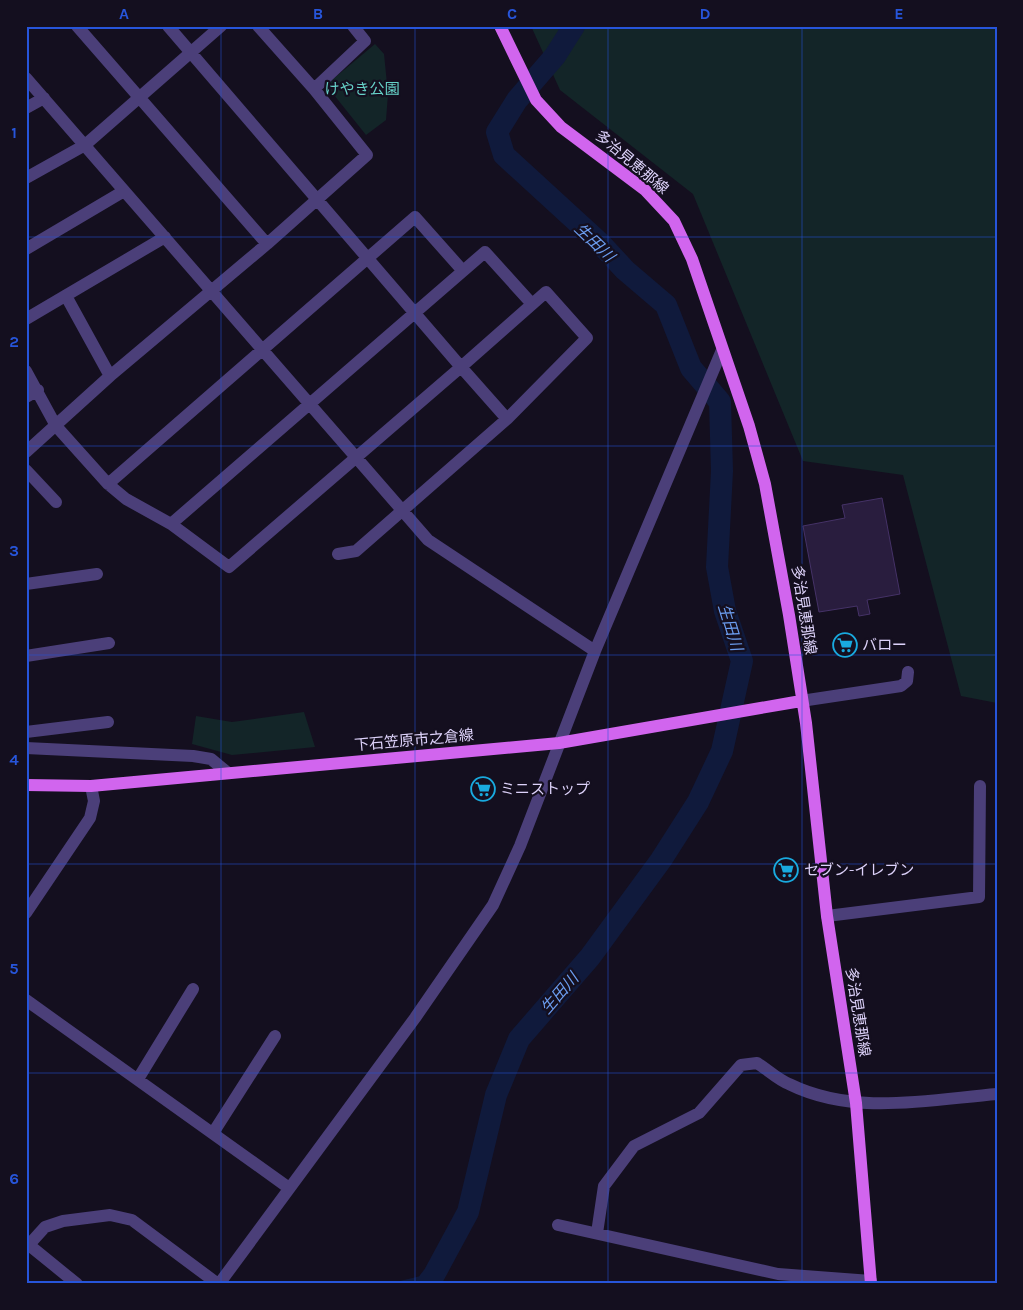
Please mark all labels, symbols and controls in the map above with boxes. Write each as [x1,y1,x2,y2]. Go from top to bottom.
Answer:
text: A [119,4,129,23]
text: B [313,4,323,23]
text: C [507,4,517,23]
text: D [700,4,711,23]
text: E [894,4,904,23]
park label: けやき公園 [324,80,400,98]
text: 1 [11,123,17,142]
street label: 多治見恵那線 [592,126,672,198]
water label: 生田川 [571,219,620,267]
text: 2 [9,332,19,351]
text: 3 [9,541,19,560]
street label: 多治見恵那線 [788,564,820,656]
water label: 生田川 [714,601,747,655]
supermarket icon: バロー [832,632,858,658]
place label: バロー [862,636,907,654]
street label: 下石笠原市之倉線 [353,726,475,754]
text: 4 [9,750,19,769]
supermarket icon: ミニストップ [470,776,496,802]
place label: ミニストップ [500,780,590,798]
supermarket icon: セブン-イレブン [773,857,799,883]
place label: セブン-イレブン [804,861,914,879]
text: 5 [9,959,19,978]
street label: 多治見恵那線 [842,966,874,1058]
water label: 生田川 [536,967,584,1018]
text: 6 [9,1169,19,1188]

